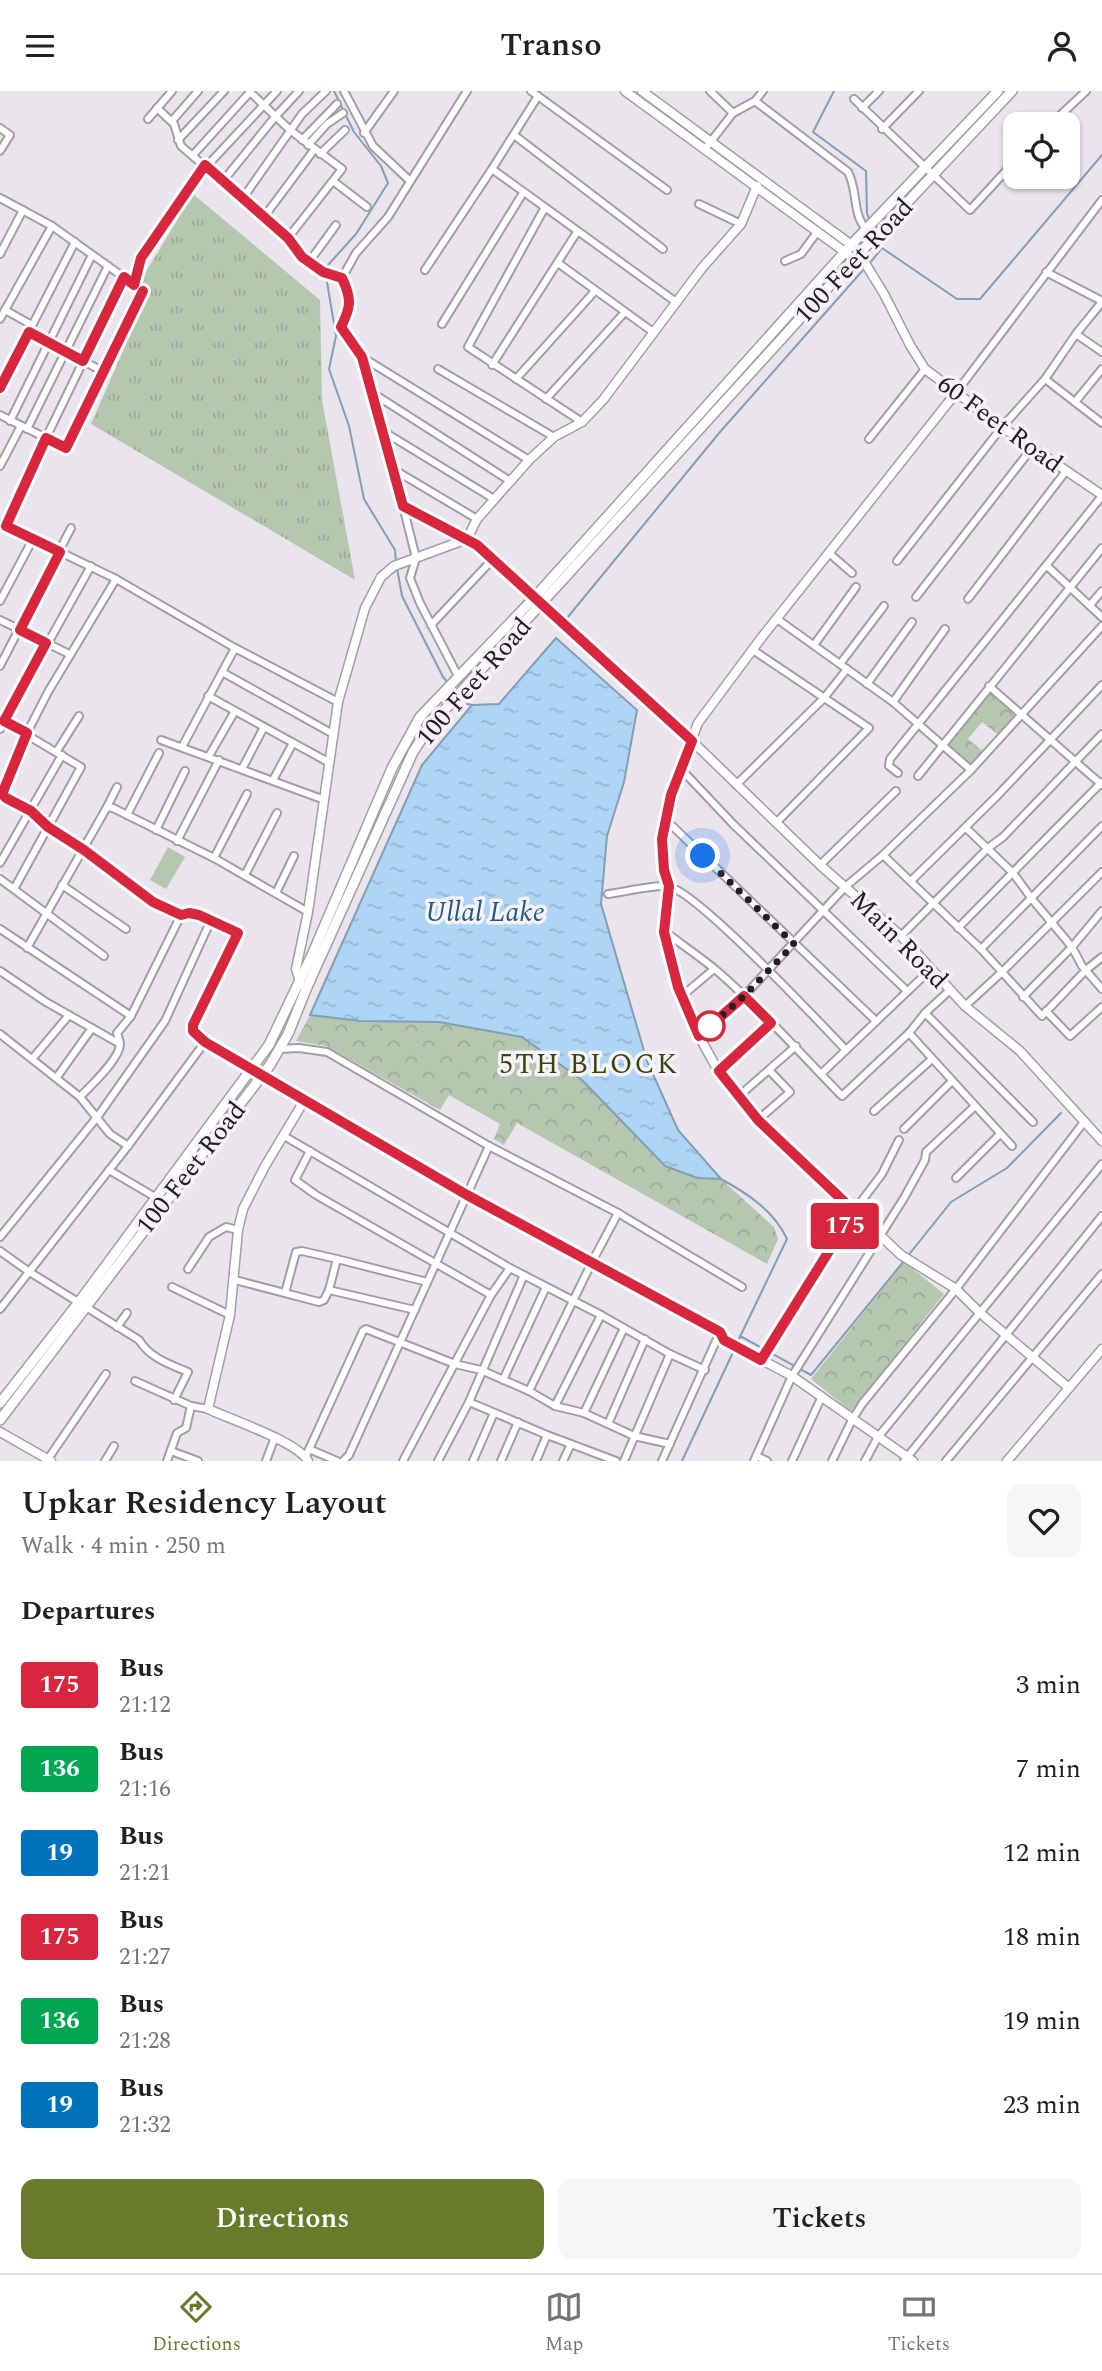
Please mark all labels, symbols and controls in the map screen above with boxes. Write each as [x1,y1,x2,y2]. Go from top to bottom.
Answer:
text: Transo [500,21,602,70]
icon: menu [21,27,59,65]
icon: person [1043,27,1081,65]
map controls [1003,112,1080,189]
button: locate [1003,112,1080,189]
street label: 100 Feet Road [785,189,923,333]
street label: 60 Feet Road [929,365,1071,483]
street label: 100 Feet Road [406,608,542,756]
your location [685,838,720,873]
street label: Main Road [840,881,958,999]
water label: Ullal Lake [425,891,545,934]
unlabelled marker [695,1011,725,1041]
district label: 5TH BLOCK [499,1043,679,1086]
street label: 100 Feet Road [126,1093,256,1243]
line badge: 175 [805,1203,885,1249]
text: 175 [825,1208,865,1244]
text: Upkar Residency Layout [21,1478,387,1528]
button: heart [1007,1484,1081,1558]
text: Walk · 4 min · 250 m [21,1529,226,1564]
text: Departures [21,1591,155,1631]
text: Bus [119,1648,164,1688]
text: 3 min [1016,1665,1081,1705]
text: 175 [39,1667,80,1703]
text: 21:12 [119,1688,171,1723]
text: Bus [119,1732,164,1772]
text: 7 min [1016,1749,1081,1789]
text: 136 [39,1751,80,1787]
text: 21:16 [119,1772,171,1807]
text: Bus [119,1816,164,1856]
text: 12 min [1003,1833,1081,1873]
text: 19 [46,1835,73,1871]
text: 21:21 [119,1856,171,1891]
text: Bus [119,1900,164,1940]
text: 18 min [1003,1917,1081,1957]
text: 175 [39,1919,80,1955]
text: 21:27 [119,1940,171,1975]
text: Bus [119,1984,164,2024]
text: 19 min [1003,2001,1081,2041]
text: 136 [39,2003,80,2039]
text: 21:28 [119,2024,171,2059]
text: Bus [119,2068,164,2108]
text: 23 min [1003,2085,1081,2125]
text: 19 [46,2087,73,2123]
text: 21:32 [119,2108,171,2143]
button: Directions [21,2179,544,2259]
button: Tickets [558,2179,1081,2259]
tab: Directions [152,2288,241,2359]
tab: Map [545,2288,583,2359]
tab: Tickets [888,2288,950,2359]

